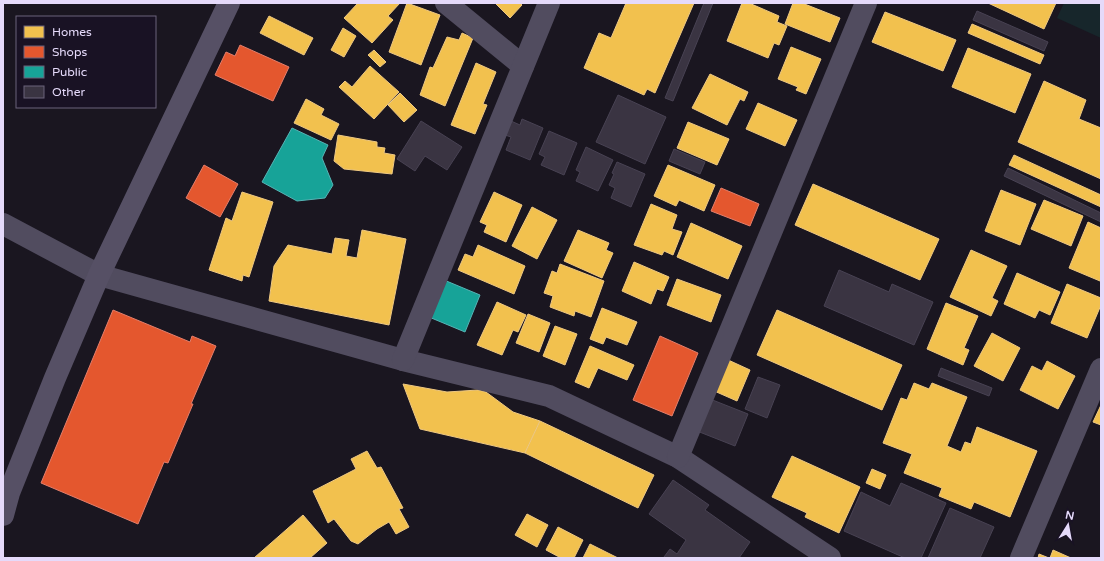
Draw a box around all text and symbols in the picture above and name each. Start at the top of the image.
legend [16,16,156,108]
text: Homes [52,25,92,39]
text: Shops [52,45,87,59]
text: Public [52,65,87,79]
text: Other [52,85,85,99]
north arrow [1048,505,1088,545]
text: N [1064,508,1075,523]

